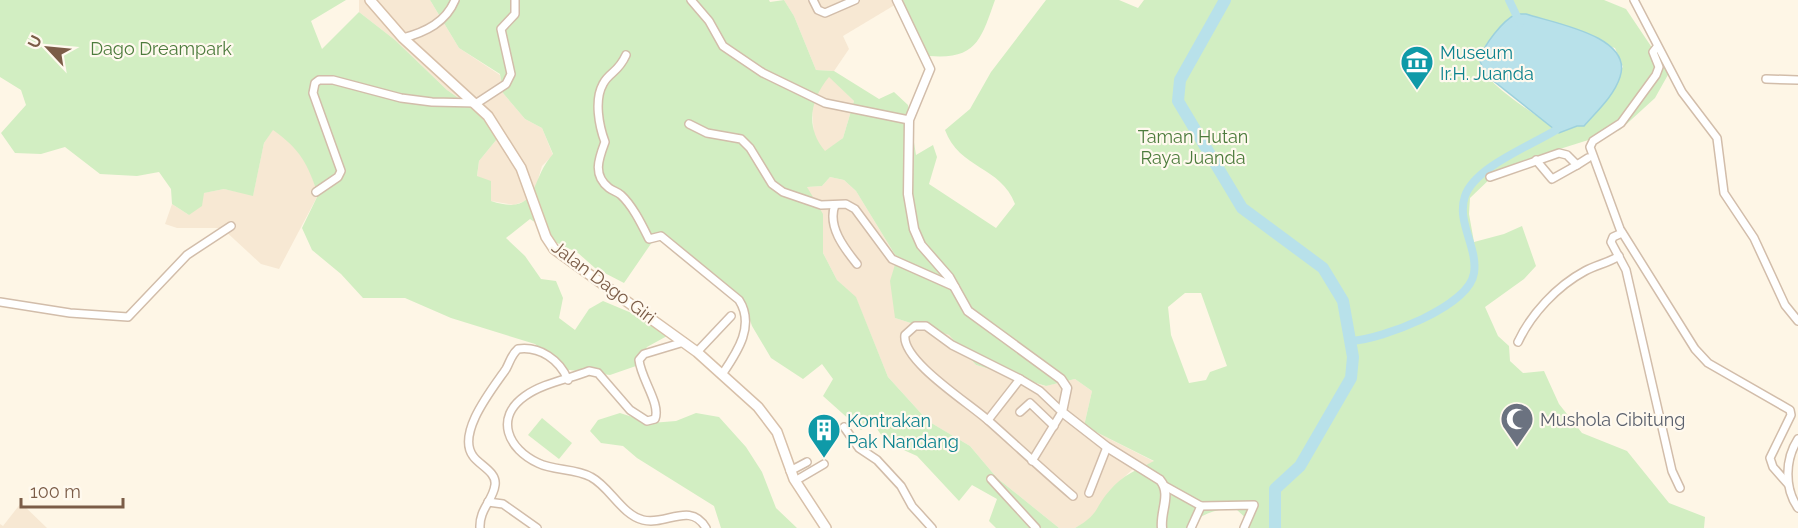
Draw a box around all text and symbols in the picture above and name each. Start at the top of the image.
north arrow [18,18,78,78]
text: U [24,32,46,51]
park label: Dago Dreampark [90,38,232,59]
place label: Museum Ir.H. Juanda [1440,42,1534,84]
museum icon: Museum Ir.H. Juanda [1399,44,1435,91]
park label: Taman Hutan Raya Juanda [1138,126,1248,168]
street label: Jalan Dago Giri [548,236,660,328]
mosque icon: Mushola Cibitung [1499,401,1535,448]
place label: Mushola Cibitung [1540,409,1685,430]
place label: Kontrakan Pak Nandang [847,410,959,452]
building icon: Kontrakan Pak Nandang [806,412,842,459]
scale bar [21,471,123,509]
text: 100 m [30,481,81,502]

